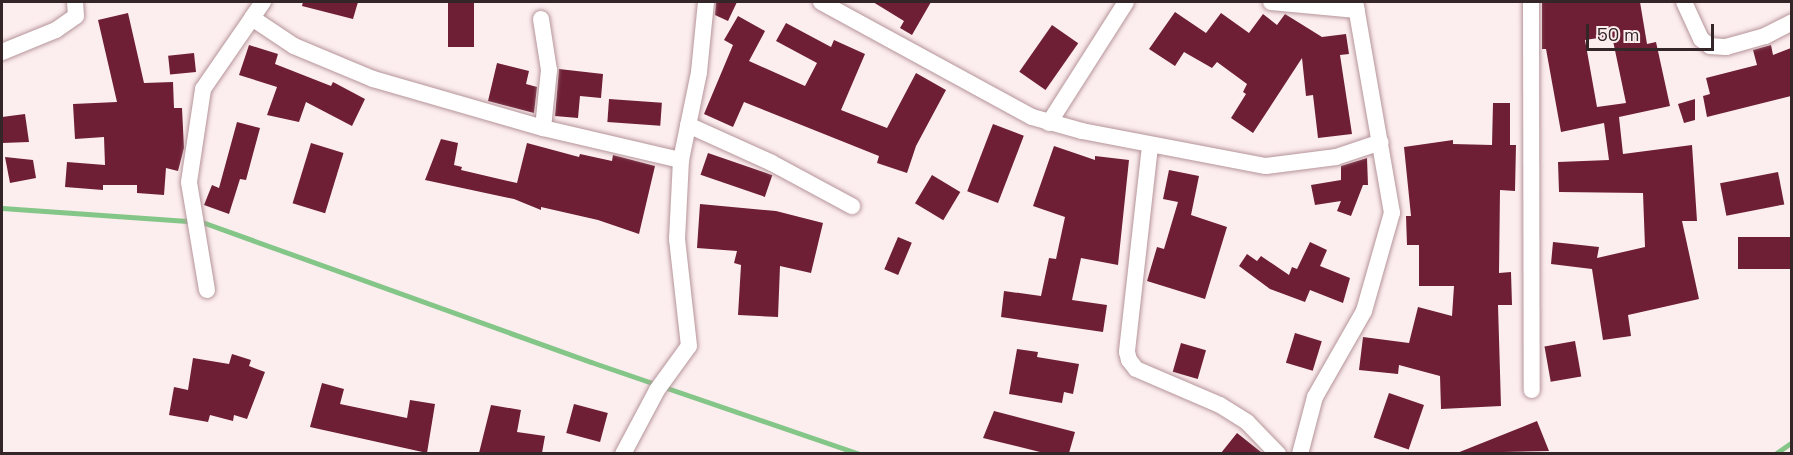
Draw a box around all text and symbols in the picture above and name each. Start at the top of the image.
scale bar [1589,12,1716,50]
text: 50 m [1597,23,1639,46]

